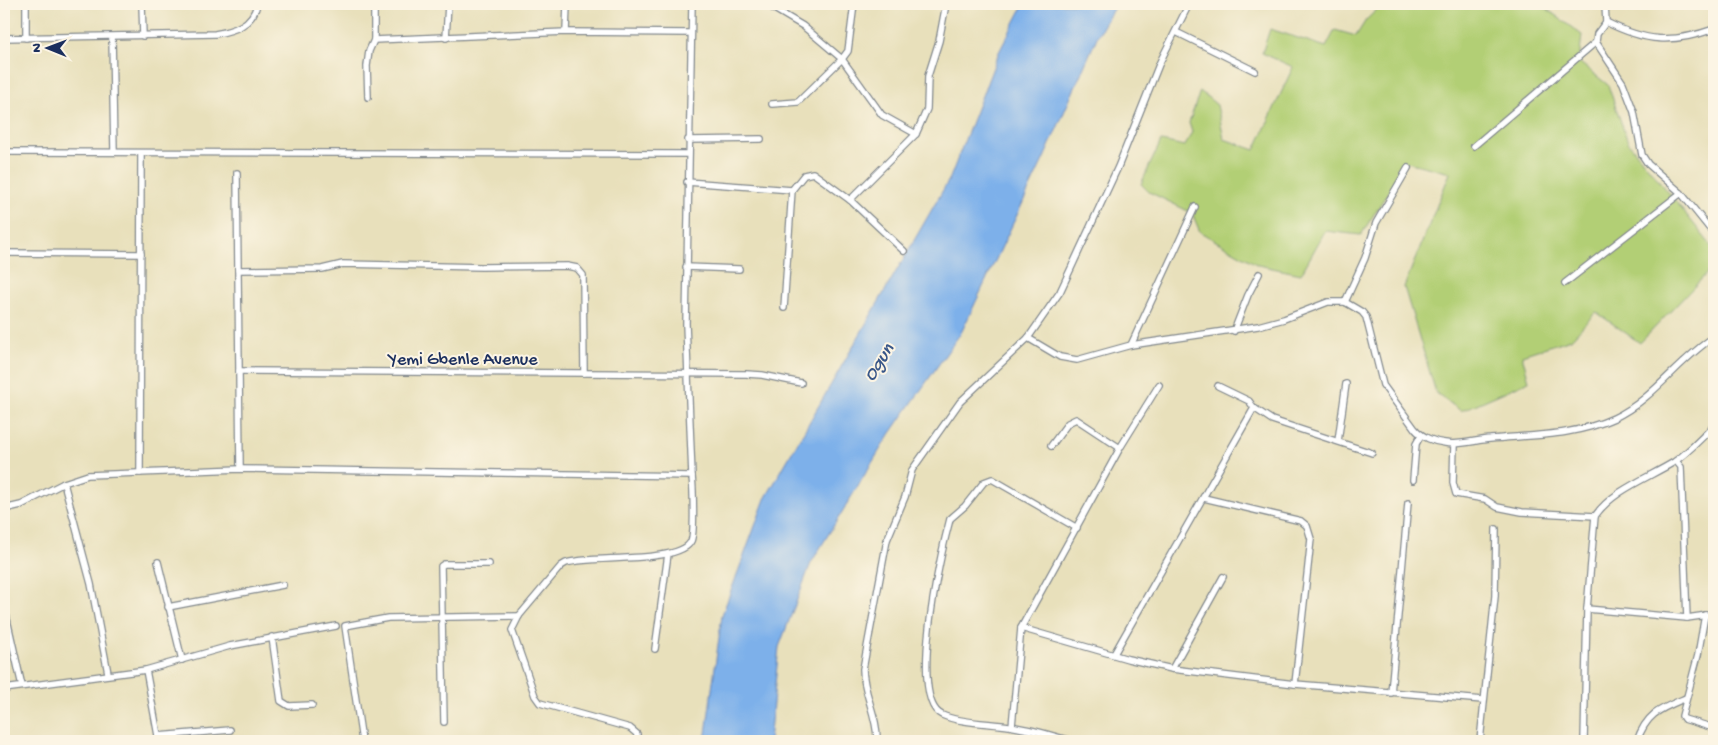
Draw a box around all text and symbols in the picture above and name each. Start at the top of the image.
north arrow [22,22,72,72]
text: N [29,43,46,53]
water label: Ogun [859,339,901,386]
street label: Yemi Gbenle Avenue [387,350,538,371]

